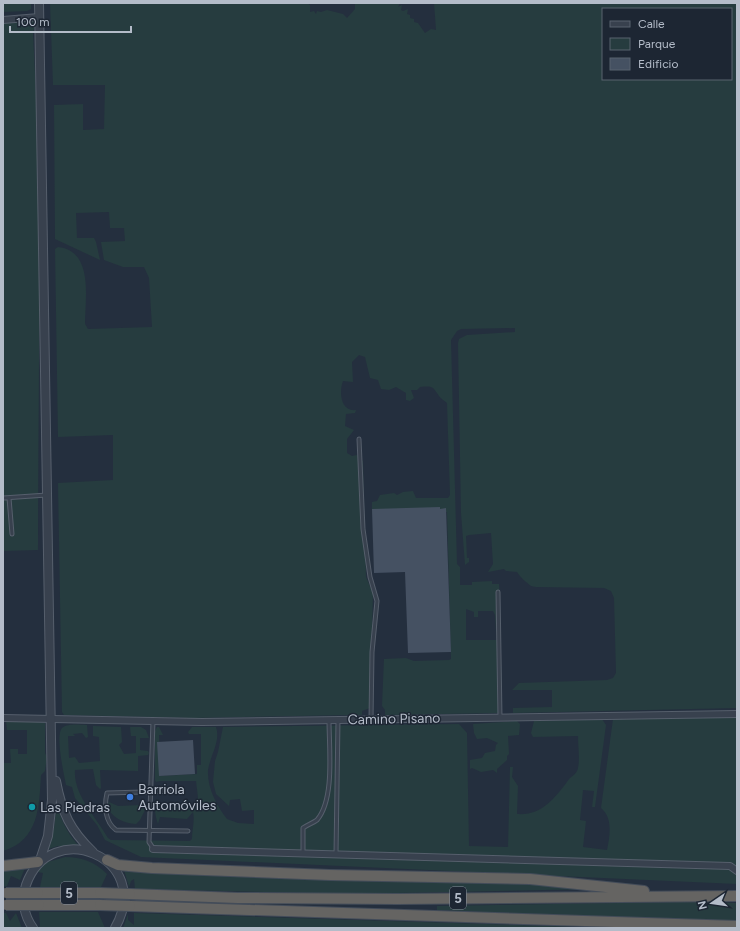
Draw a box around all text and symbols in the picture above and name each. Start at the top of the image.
scale bar [10,8,131,34]
legend [602,8,732,80]
text: 100 m [16,15,50,29]
text: Calle [638,17,665,31]
text: Parque [638,37,676,51]
text: Edificio [638,57,678,71]
street label: Camino Pisano [347,710,441,728]
place label: Barriola Automóviles [138,781,216,814]
marker: Barriola Automóviles [125,792,135,802]
place label: Las Piedras [40,799,110,816]
marker: Las Piedras [27,802,37,812]
road number: 5 [61,882,77,904]
north arrow [692,883,732,923]
road number: 5 [450,887,466,909]
text: N [695,900,710,911]

